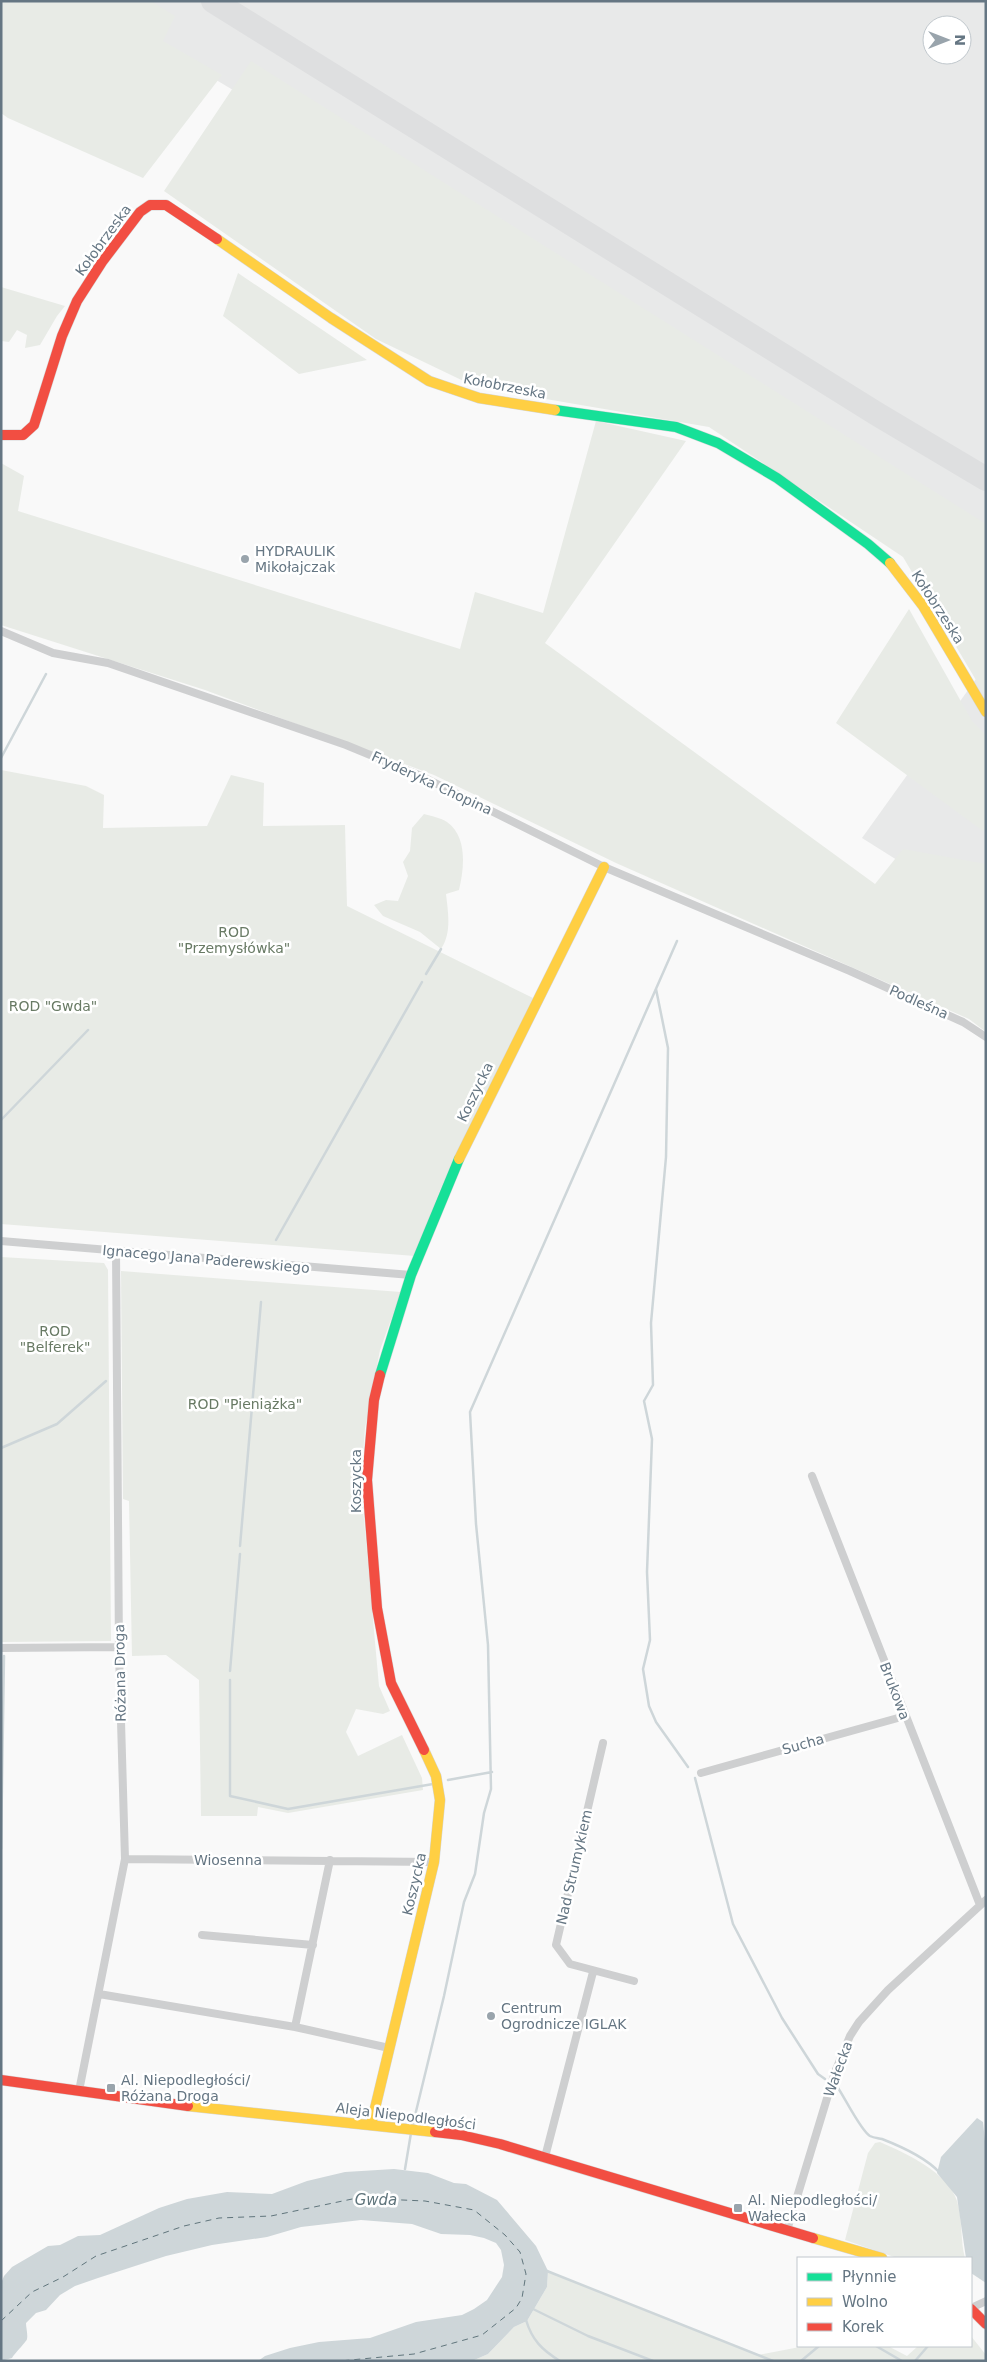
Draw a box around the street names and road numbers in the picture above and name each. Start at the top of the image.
street label: Kołobrzeska [72,201,134,279]
street label: Kołobrzeska [462,370,548,402]
street label: Kołobrzeska [908,567,968,647]
street label: Fryderyka Chopina [369,748,495,818]
street label: Podleśna [887,982,951,1022]
street label: Koszycka [454,1060,496,1124]
street label: Ignacego Jana Paderewskiego [102,1242,310,1276]
street label: Koszycka [348,1449,364,1513]
street label: Różana Droga [111,1624,129,1722]
street label: Brukowa [877,1660,913,1722]
street label: Sucha [780,1730,826,1758]
street label: Nad Strumykiem [553,1808,595,1926]
street label: Koszycka [399,1851,429,1917]
street label: Wiosenna [194,1852,262,1868]
street label: Wałecka [821,2039,855,2099]
street label: Aleja Niepodległości [335,2099,477,2133]

